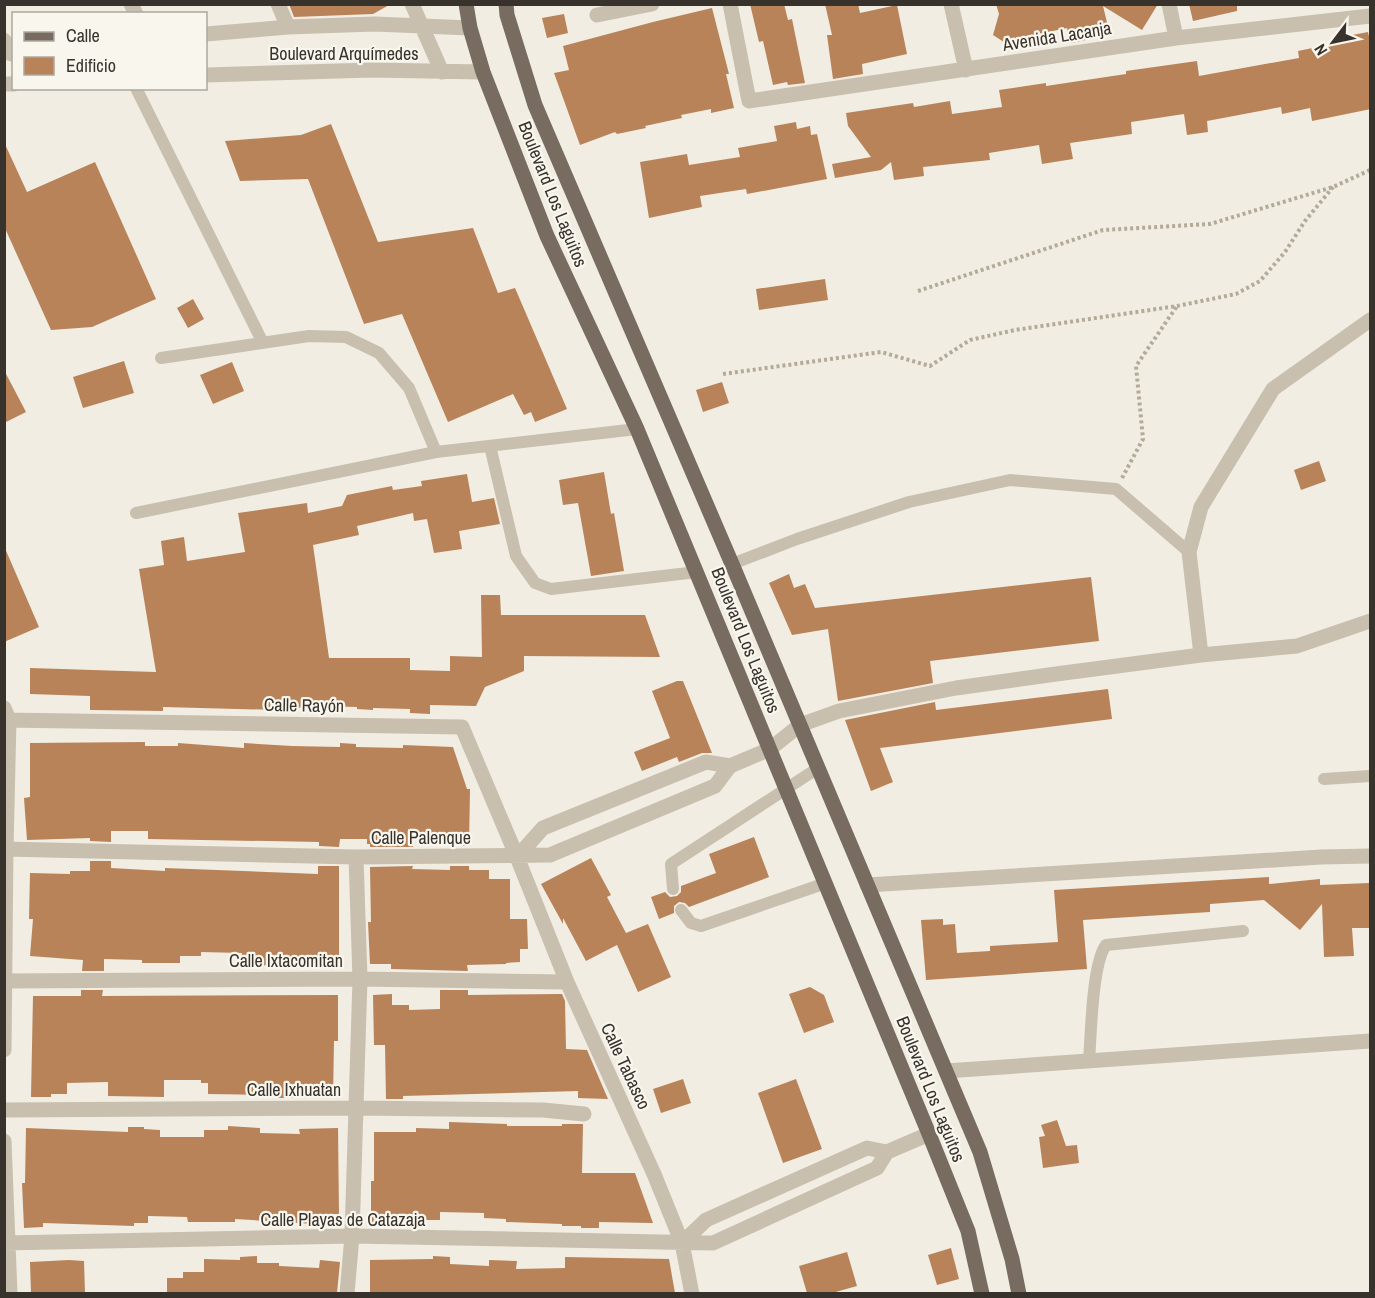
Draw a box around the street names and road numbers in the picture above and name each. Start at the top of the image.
street label: Avenida Lacanja [1000,15,1113,57]
street label: Boulevard Arquímedes [269,41,419,66]
street label: Boulevard Los Laguitos [512,117,594,271]
street label: Boulevard Los Laguitos [705,563,787,717]
street label: Calle Rayón [264,692,344,718]
street label: Calle Palenque [371,825,471,850]
street label: Calle Ixtacomitan [229,948,343,973]
street label: Boulevard Los Laguitos [890,1012,972,1166]
street label: Calle Tabasco [595,1019,657,1113]
street label: Calle Ixhuatan [247,1077,341,1102]
street label: Calle Playas de Catazaja [261,1207,425,1232]

